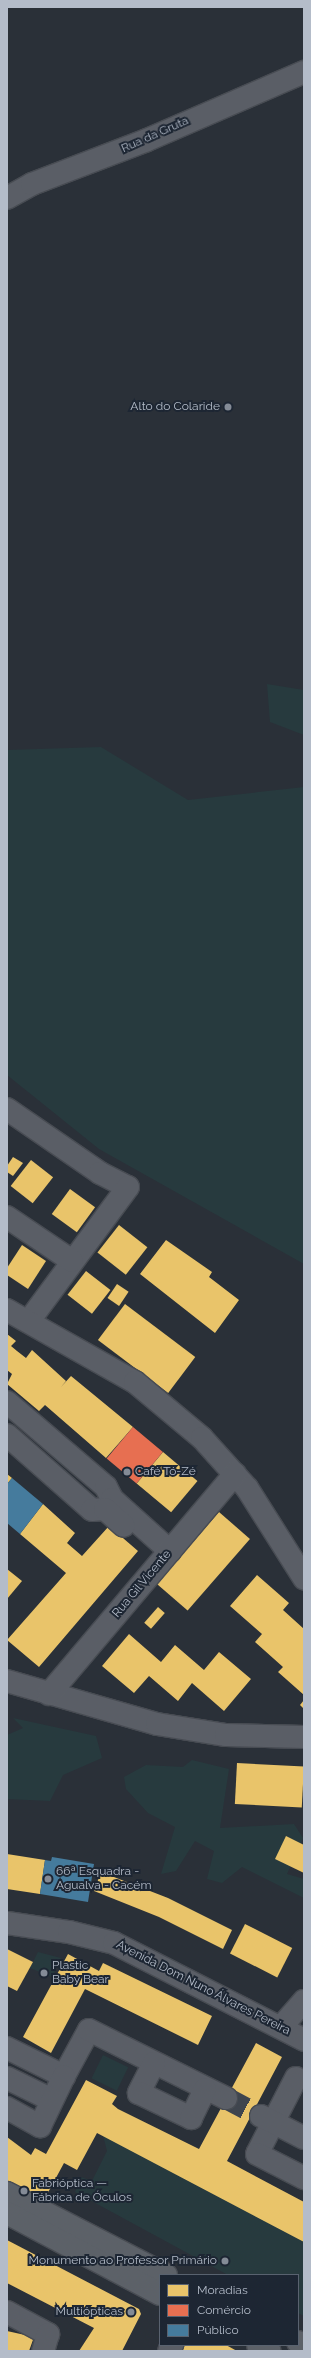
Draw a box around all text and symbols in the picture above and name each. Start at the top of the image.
street label: Rua da Gruta [119,114,191,156]
place label: Alto do Colaride [130,400,220,414]
marker: Alto do Colaride [223,402,233,412]
place label: Café Tó-Zé [135,1465,196,1479]
marker: Café Tó-Zé [122,1467,132,1477]
street label: Rua Gil Vicente [109,1547,175,1621]
place label: 66ª Esquadra - Agualva - Cacém [56,1865,151,1893]
marker: 66ª Esquadra - Agualva - Cacém [43,1874,53,1884]
street label: Avenida Dom Nuno Álvares Pereira [113,1938,293,2038]
place label: Plastic Baby Bear [52,1959,109,1987]
marker: Plastic Baby Bear [39,1968,49,1978]
place label: Fabrióptica — Fábrica de Óculos [32,2177,132,2205]
marker: Fabrióptica — Fábrica de Óculos [19,2186,29,2196]
place label: Monumento ao Professor Primário [28,2254,217,2268]
marker: Monumento ao Professor Primário [220,2256,230,2266]
legend [159,2274,299,2346]
text: Moradias [197,2283,248,2297]
text: Comércio [197,2303,251,2317]
place label: Multiópticas [55,2305,123,2319]
marker: Multiópticas [126,2307,136,2317]
text: Público [197,2323,239,2337]

